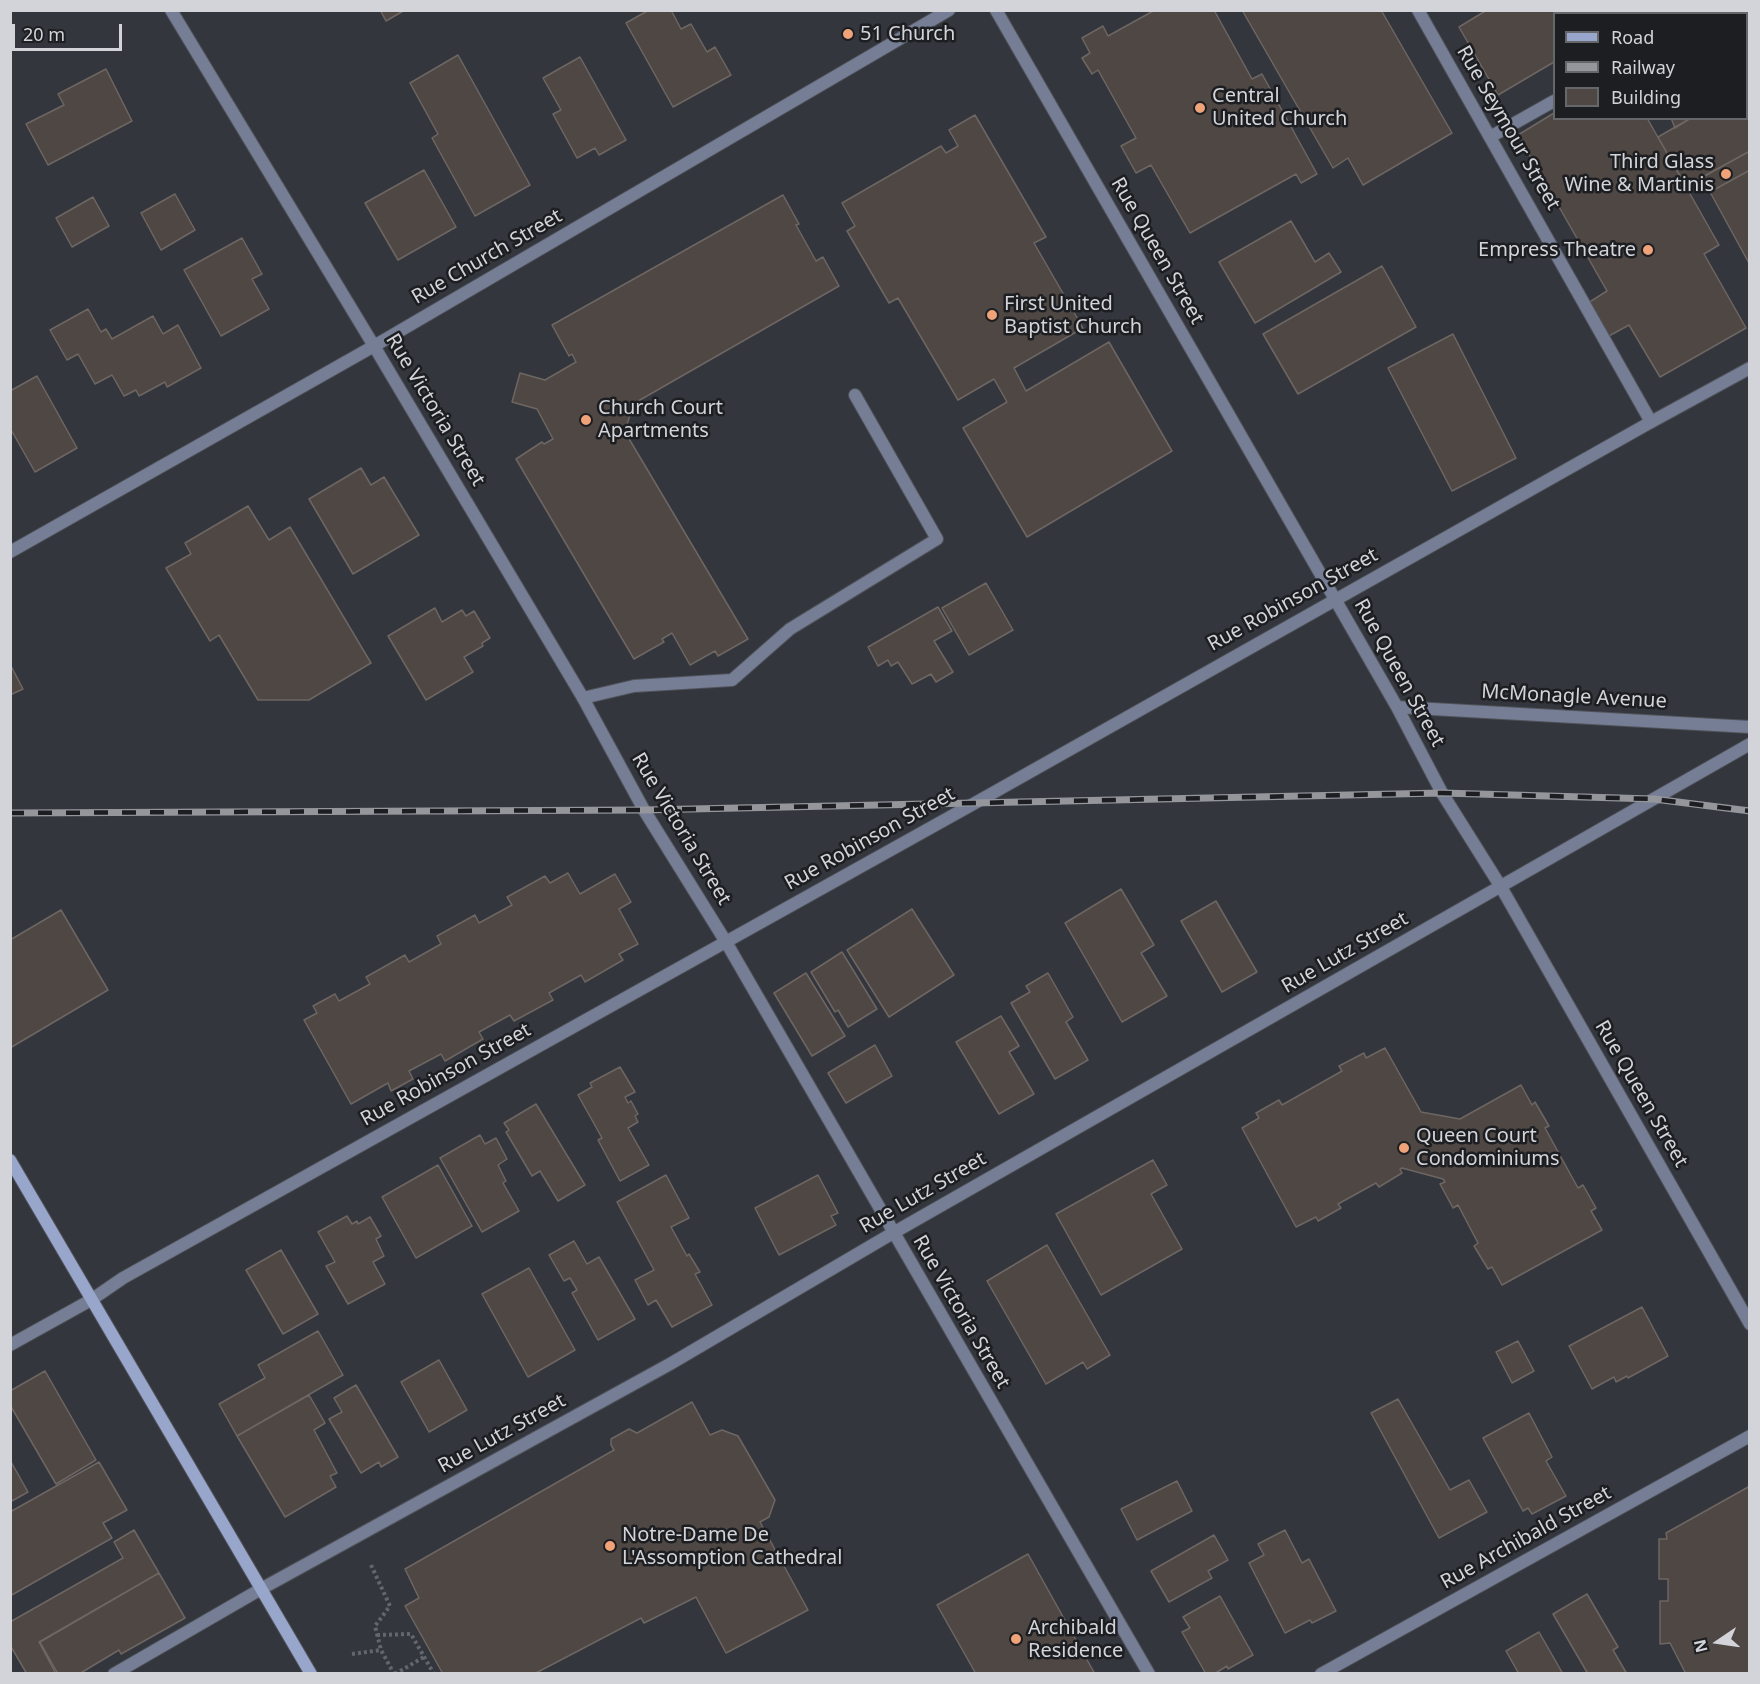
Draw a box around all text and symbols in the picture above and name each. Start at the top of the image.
scale bar [15,12,124,50]
legend [1553,12,1748,120]
text: 20 m [23,22,65,46]
place label: 51 Church [860,22,955,46]
text: Road [1611,25,1654,49]
marker: 51 Church [841,27,855,41]
street label: Rue Seymour Street [1451,42,1565,214]
text: Railway [1611,55,1675,79]
place label: Central United Church [1212,84,1347,131]
text: Building [1611,85,1681,109]
marker: Central United Church [1193,101,1207,115]
place label: Third Glass Wine & Martinis [1564,150,1714,197]
marker: Third Glass Wine & Martinis [1719,167,1733,181]
street label: Rue Queen Street [1105,173,1209,329]
street label: Rue Church Street [408,204,566,310]
place label: Empress Theatre [1478,238,1636,262]
marker: Empress Theatre [1641,243,1655,257]
place label: First United Baptist Church [1004,292,1142,339]
marker: First United Baptist Church [985,308,999,322]
street label: Rue Victoria Street [380,330,490,490]
place label: Church Court Apartments [598,396,723,443]
marker: Church Court Apartments [579,413,593,427]
street label: Rue Robinson Street [1204,543,1382,657]
street label: Rue Queen Street [1348,595,1450,751]
street label: McMonagle Avenue [1481,680,1667,714]
street label: Rue Victoria Street [626,749,736,909]
street label: Rue Robinson Street [781,782,959,896]
street label: Rue Lutz Street [1278,907,1412,999]
street label: Rue Queen Street [1589,1016,1693,1172]
street label: Rue Robinson Street [357,1018,535,1132]
place label: Queen Court Condominiums [1416,1124,1560,1171]
marker: Queen Court Condominiums [1397,1141,1411,1155]
street label: Rue Lutz Street [856,1147,990,1239]
street label: Rue Victoria Street [907,1231,1015,1393]
street label: Rue Lutz Street [434,1389,570,1479]
street label: Rue Archibald Street [1437,1481,1615,1595]
place label: Notre-Dame De L'Assomption Cathedral [622,1523,842,1570]
marker: Notre-Dame De L'Assomption Cathedral [603,1539,617,1553]
north arrow [1688,1612,1748,1672]
place label: Archibald Residence [1028,1616,1123,1663]
marker: Archibald Residence [1009,1632,1023,1646]
text: N [1688,1637,1713,1655]

